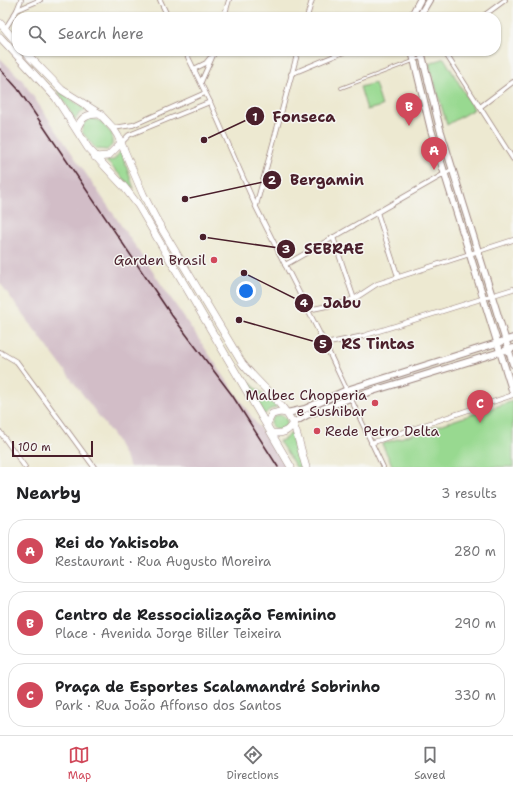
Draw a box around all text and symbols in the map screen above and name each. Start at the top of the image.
search box [12,12,501,56]
icon: search [26,23,48,45]
text: Search here [58,24,144,44]
pin: B [396,93,422,126]
callout: Fonseca [245,103,344,130]
text: Fonseca [272,107,336,127]
text: 1 [252,109,258,125]
pin: A [421,137,447,170]
callout: Bergamin [262,167,372,194]
text: Bergamin [290,170,364,190]
text: 2 [268,172,277,188]
callout: SEBRAE [276,235,372,262]
text: SEBRAE [304,239,364,259]
text: 3 [282,241,290,257]
place label: Garden Brasil [114,251,207,269]
marker: Garden Brasil [209,255,219,265]
your location [236,281,256,301]
callout: Jabu [294,289,369,316]
text: Jabu [323,293,361,313]
text: 4 [300,295,309,311]
callout: RS Tintas [313,330,423,357]
text: RS Tintas [341,334,415,354]
text: 5 [319,336,327,352]
place label: Malbec Chopperia e Sushibar [245,386,367,420]
pin: C [467,390,493,423]
marker: Malbec Chopperia e Sushibar [370,398,380,408]
place label: Rede Petro Delta [325,422,440,440]
marker: Rede Petro Delta [312,426,322,436]
scale bar [12,439,93,458]
text: 100 m [18,440,51,455]
text: Nearby [16,482,81,504]
text: 3 results [441,485,497,502]
text: Rei do Yakisoba [55,533,179,553]
text: A [25,543,35,560]
text: 280 m [454,543,496,560]
text: Restaurant · Rua Augusto Moreira [55,553,271,570]
text: Centro de Ressocialização Feminino [55,605,336,625]
text: B [26,615,34,632]
text: 290 m [454,615,496,632]
text: Place · Avenida Jorge Biller Teixeira [55,625,281,642]
text: Praça de Esportes Scalamandré Sobrinho [55,677,380,697]
text: C [26,687,34,704]
text: 330 m [454,687,496,704]
text: Park · Rua João Affonso dos Santos [55,697,282,714]
tab: Map [68,744,91,783]
tab: Directions [226,744,279,783]
tab: Saved [414,744,445,783]

